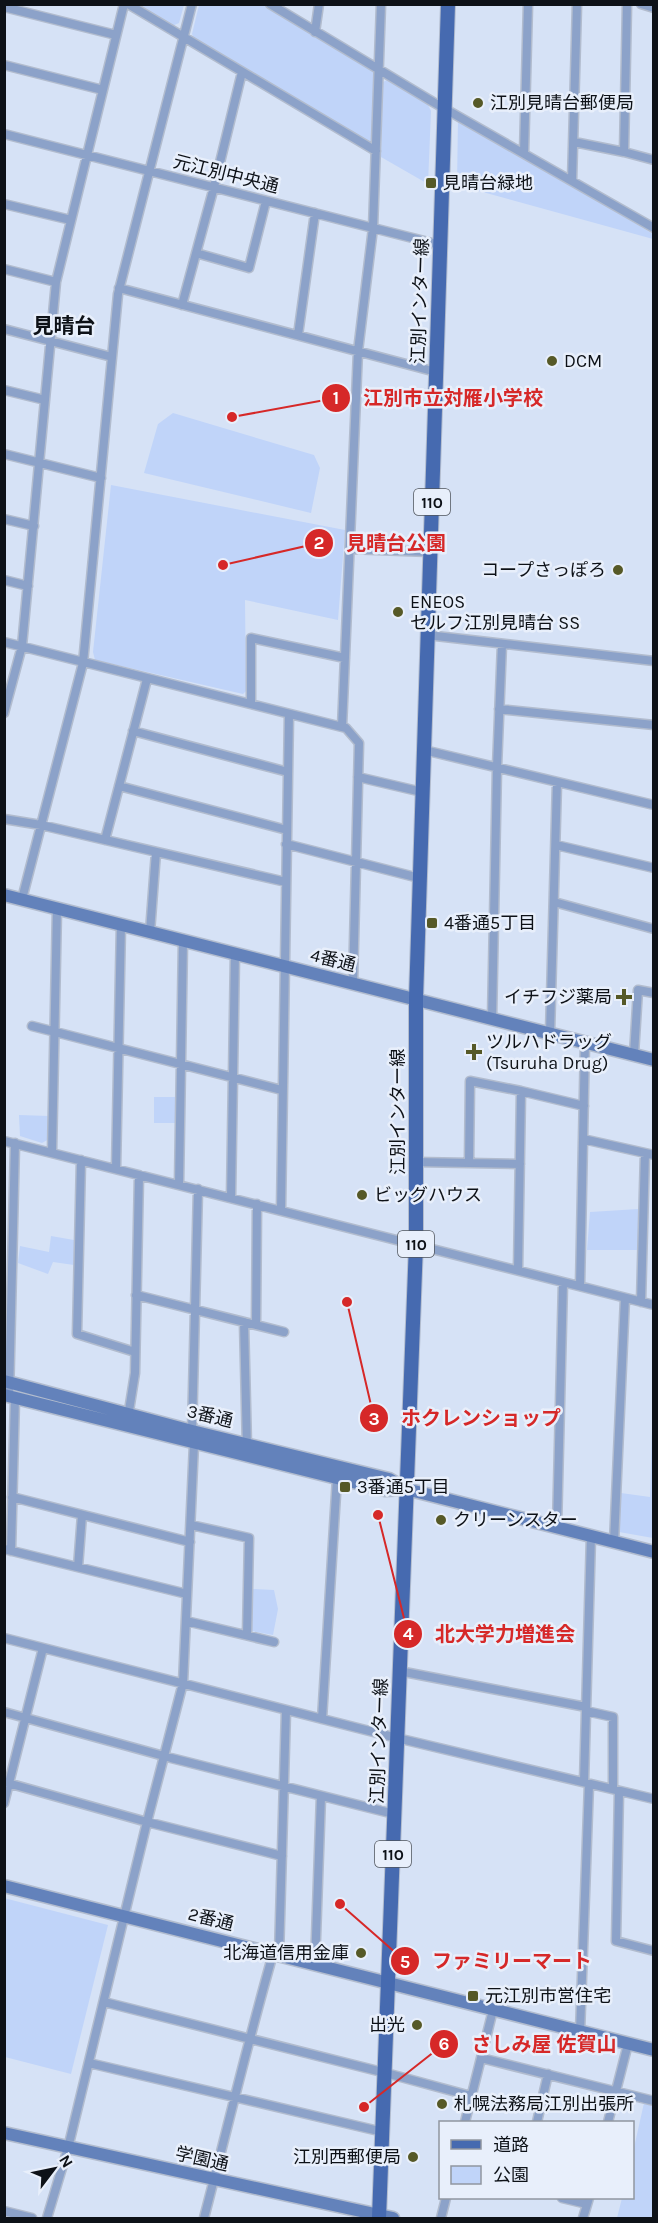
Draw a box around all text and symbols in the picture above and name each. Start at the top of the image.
place label: 江別見晴台郵便局 [490,92,634,114]
marker: 江別見晴台郵便局 [471,96,485,110]
street label: 元江別中央通 [171,150,281,198]
place label: 見晴台緑地 [443,172,533,194]
marker: 見晴台緑地 [424,176,438,190]
street label: 江別インター線 [407,238,433,364]
district label: 見晴台 [33,314,96,338]
place label: DCM [564,350,602,372]
marker: DCM [545,354,559,368]
callout: 江別市立対雁小学校 [321,379,555,417]
text: 1 [333,387,339,409]
text: 江別市立対雁小学校 [363,387,543,410]
road number: 110 [414,489,450,515]
callout: 見晴台公園 [304,524,458,562]
text: 2 [314,532,324,554]
text: 見晴台公園 [346,532,446,555]
place label: コープさっぽろ [481,559,606,581]
marker: コープさっぽろ [611,563,625,577]
place label: ENEOS セルフ江別見晴台 SS [410,591,580,634]
marker: ENEOS セルフ江別見晴台 SS [391,605,405,619]
place label: 4番通5丁目 [444,912,536,934]
marker: 4番通5丁目 [425,916,439,930]
street label: 4番通 [308,944,358,976]
place label: イチフジ薬局 [504,986,612,1008]
marker: イチフジ薬局 [617,990,631,1004]
place label: ツルハドラッグ (Tsuruha Drug) [486,1031,612,1074]
marker: ツルハドラッグ (Tsuruha Drug) [467,1045,481,1059]
street label: 江別インター線 [387,1049,409,1175]
place label: ビッグハウス [374,1184,482,1206]
marker: ビッグハウス [355,1188,369,1202]
road number: 110 [398,1231,434,1257]
callout: ホクレンショップ [359,1399,573,1437]
street label: 3番通 [185,1400,235,1432]
text: ホクレンショップ [401,1407,561,1430]
text: 3 [368,1408,380,1430]
place label: 3番通5丁目 [357,1476,450,1498]
marker: 3番通5丁目 [338,1480,352,1494]
place label: クリーンスター [453,1509,578,1531]
marker: クリーンスター [434,1513,448,1527]
callout: 北大学力増進会 [393,1615,587,1653]
text: 4 [403,1623,414,1645]
text: 北大学力増進会 [435,1623,575,1646]
street label: 江別インター線 [366,1678,392,1804]
road number: 110 [375,1841,411,1867]
street label: 2番通 [186,1903,236,1935]
place label: 北海道信用金庫 [223,1942,349,1964]
callout: ファミリーマート [390,1942,604,1980]
marker: 北海道信用金庫 [354,1946,368,1960]
text: ファミリーマート [432,1950,592,1973]
text: 5 [400,1951,410,1973]
place label: 元江別市営住宅 [485,1985,611,2007]
marker: 元江別市営住宅 [466,1989,480,2003]
place label: 出光 [369,2014,405,2036]
marker: 出光 [410,2018,424,2032]
callout: さしみ屋 佐賀山 [429,2025,628,2063]
text: 6 [439,2033,450,2055]
text: さしみ屋 佐賀山 [471,2033,617,2056]
place label: 札幌法務局江別出張所 [454,2093,634,2115]
marker: 札幌法務局江別出張所 [435,2097,449,2111]
legend [439,2121,634,2199]
text: 道路 [493,2134,529,2156]
north arrow [24,2139,84,2199]
street label: 学園通 [173,2142,231,2176]
place label: 江別西郵便局 [293,2146,401,2168]
marker: 江別西郵便局 [406,2150,420,2164]
text: N [55,2151,77,2171]
text: 公園 [493,2164,529,2186]

